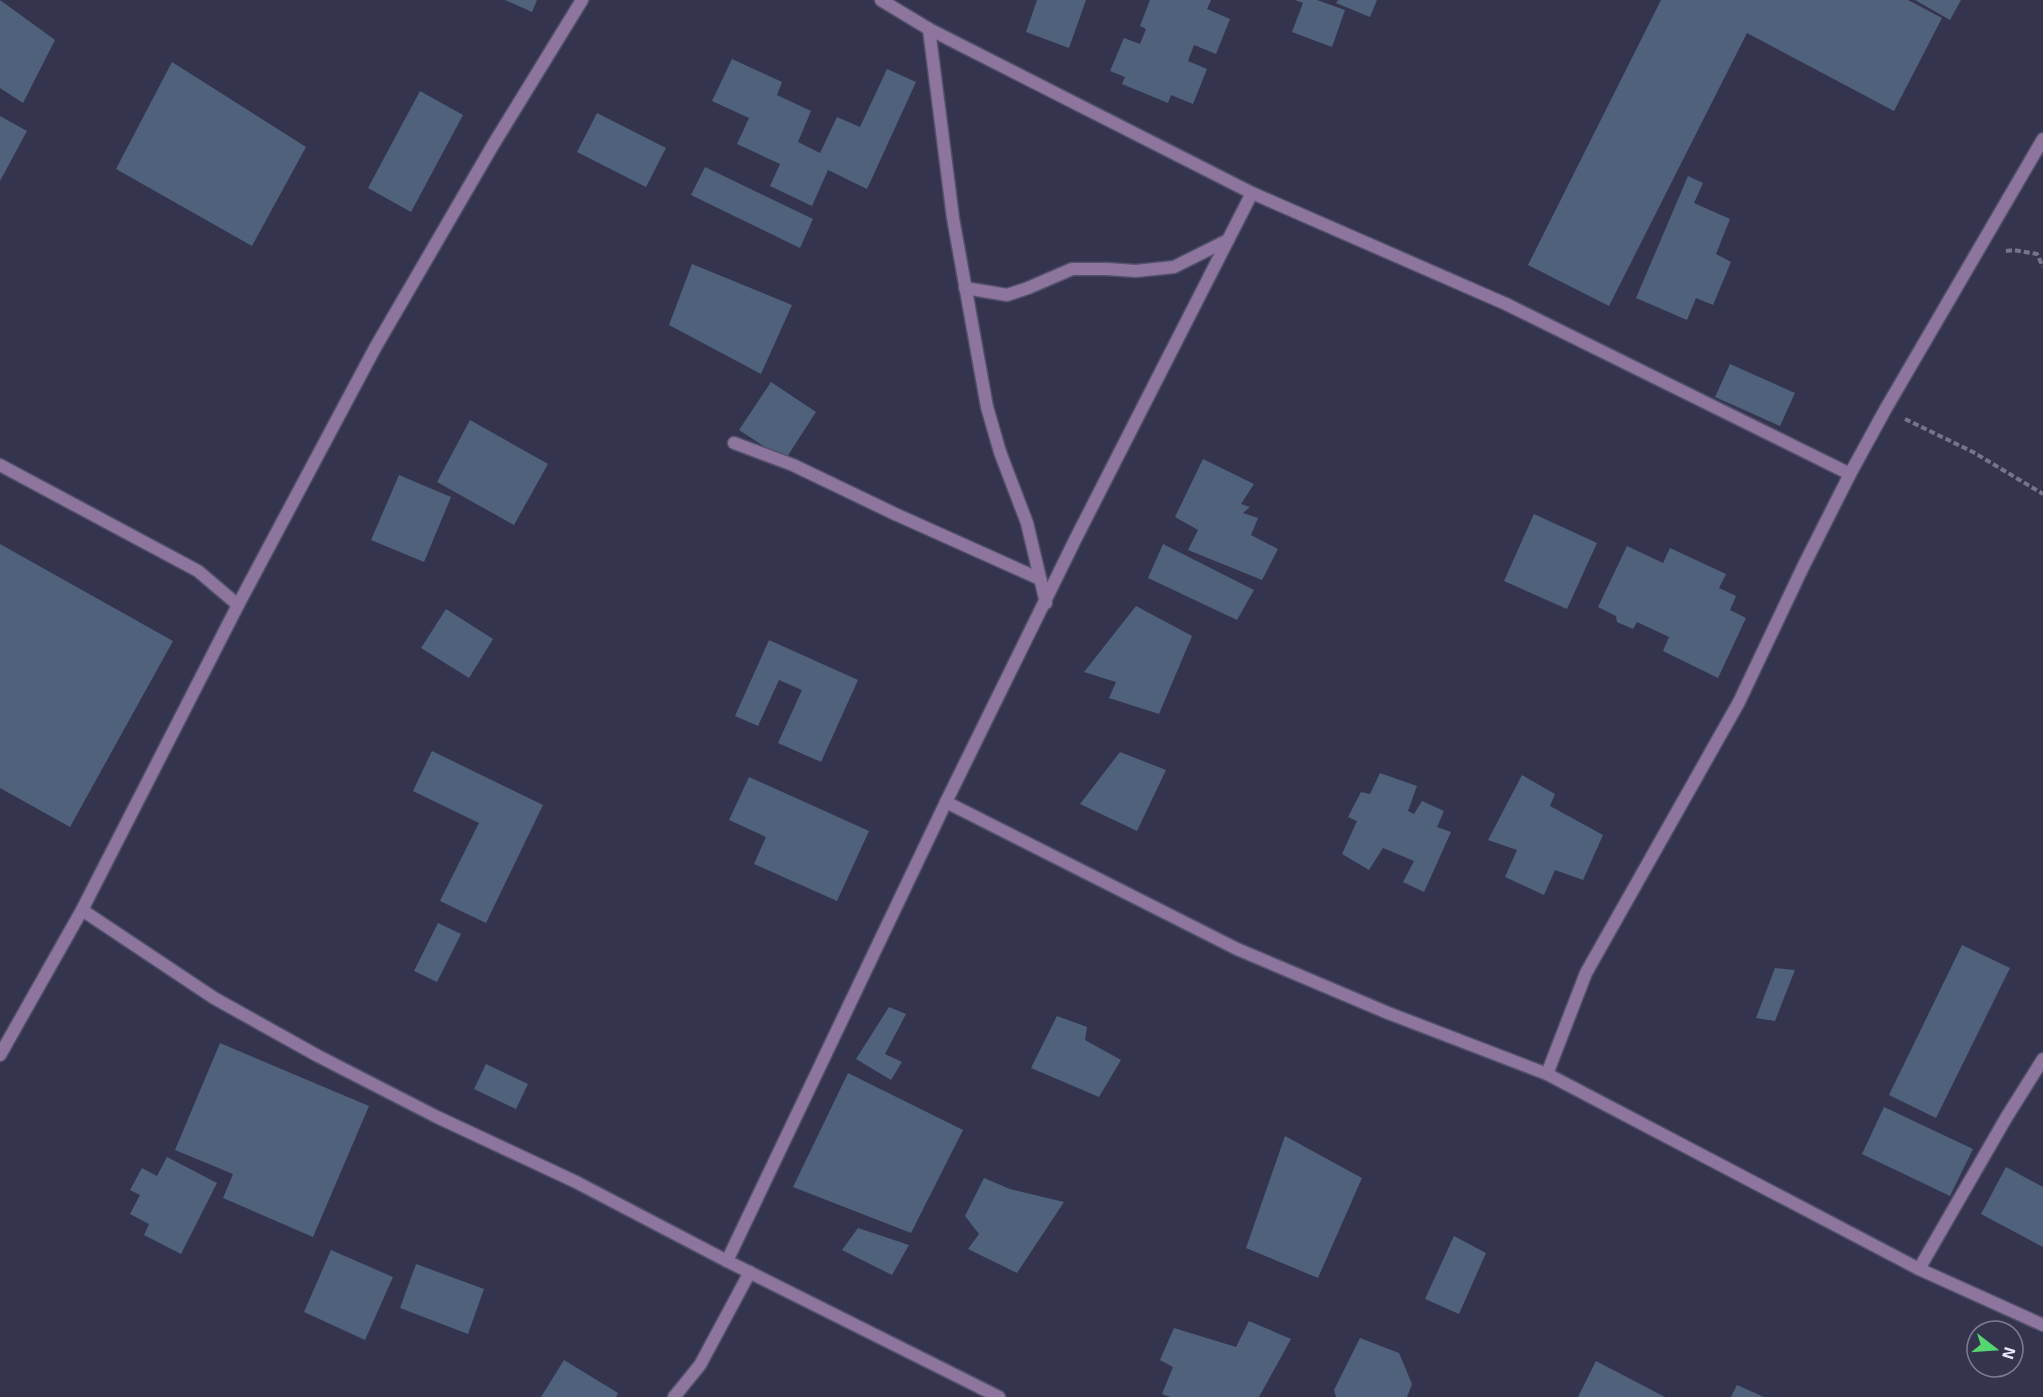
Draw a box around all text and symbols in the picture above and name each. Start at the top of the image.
north arrow [1965,1319,2025,1379]
text: N [1999,1345,2021,1362]

